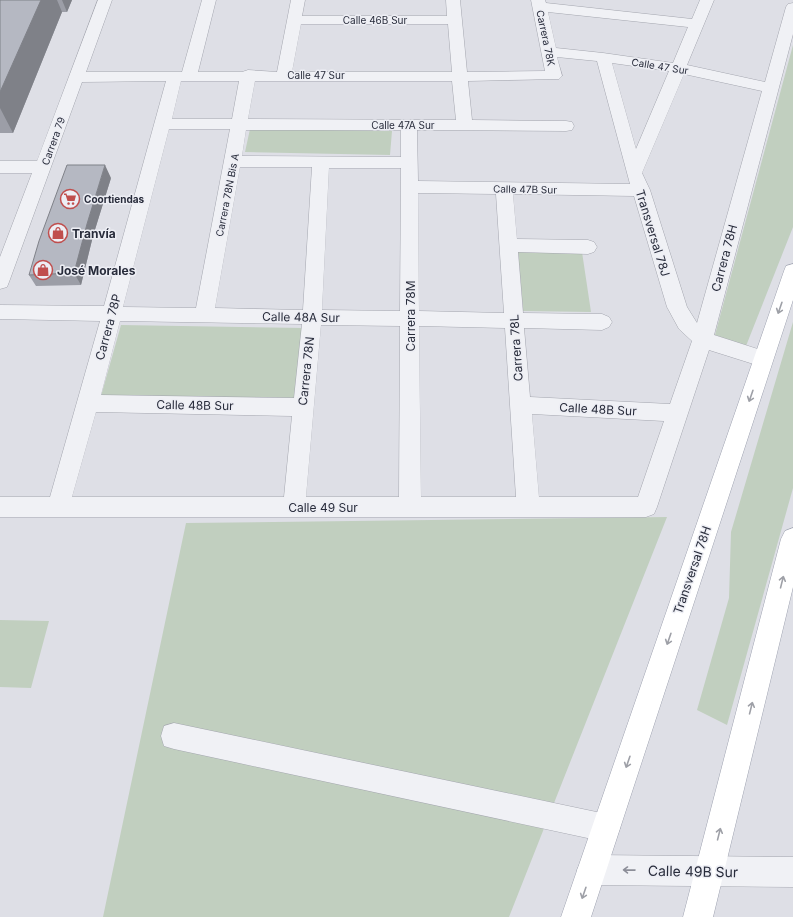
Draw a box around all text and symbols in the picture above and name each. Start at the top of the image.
street label: Carrera 78K [534,9,558,67]
street label: Calle 46B Sur [343,14,407,26]
street label: Calle 47 Sur [631,56,690,76]
street label: Calle 47 Sur [287,69,345,81]
street label: Carrera 79 [39,115,67,167]
street label: Calle 47A Sur [371,119,435,131]
street label: Carrera 78N Bis A [213,152,241,238]
street label: Calle 47B Sur [493,182,557,196]
supermarket icon: Coortiendas [59,188,81,210]
street label: Transversal 78J [633,188,673,278]
place label: Coortiendas [84,193,145,205]
shop icon: Tranvía [47,222,69,244]
street label: Carrera 78H [708,223,740,293]
place label: Tranvía [72,226,116,241]
shop icon: José Morales [32,259,54,281]
place label: José Morales [57,263,136,278]
street label: Carrera 78M [403,280,418,352]
street label: Carrera 78P [92,292,124,362]
one-way arrow [776,301,783,314]
street label: Calle 48A Sur [262,309,341,325]
street label: Carrera 78L [506,314,526,382]
street label: Carrera 78N [295,336,317,406]
one-way arrow [747,389,754,402]
street label: Calle 48B Sur [156,397,234,413]
street label: Calle 48B Sur [559,399,638,419]
street label: Calle 49 Sur [288,500,358,515]
street label: Transversal 78H [670,524,714,616]
one-way arrow [779,576,787,589]
one-way arrow [665,633,673,645]
one-way arrow [747,702,755,715]
one-way arrow [624,756,631,769]
one-way arrow [716,828,723,841]
street label: Calle 49B Sur [648,862,738,880]
one-way arrow [623,867,636,874]
one-way arrow [580,887,588,899]

